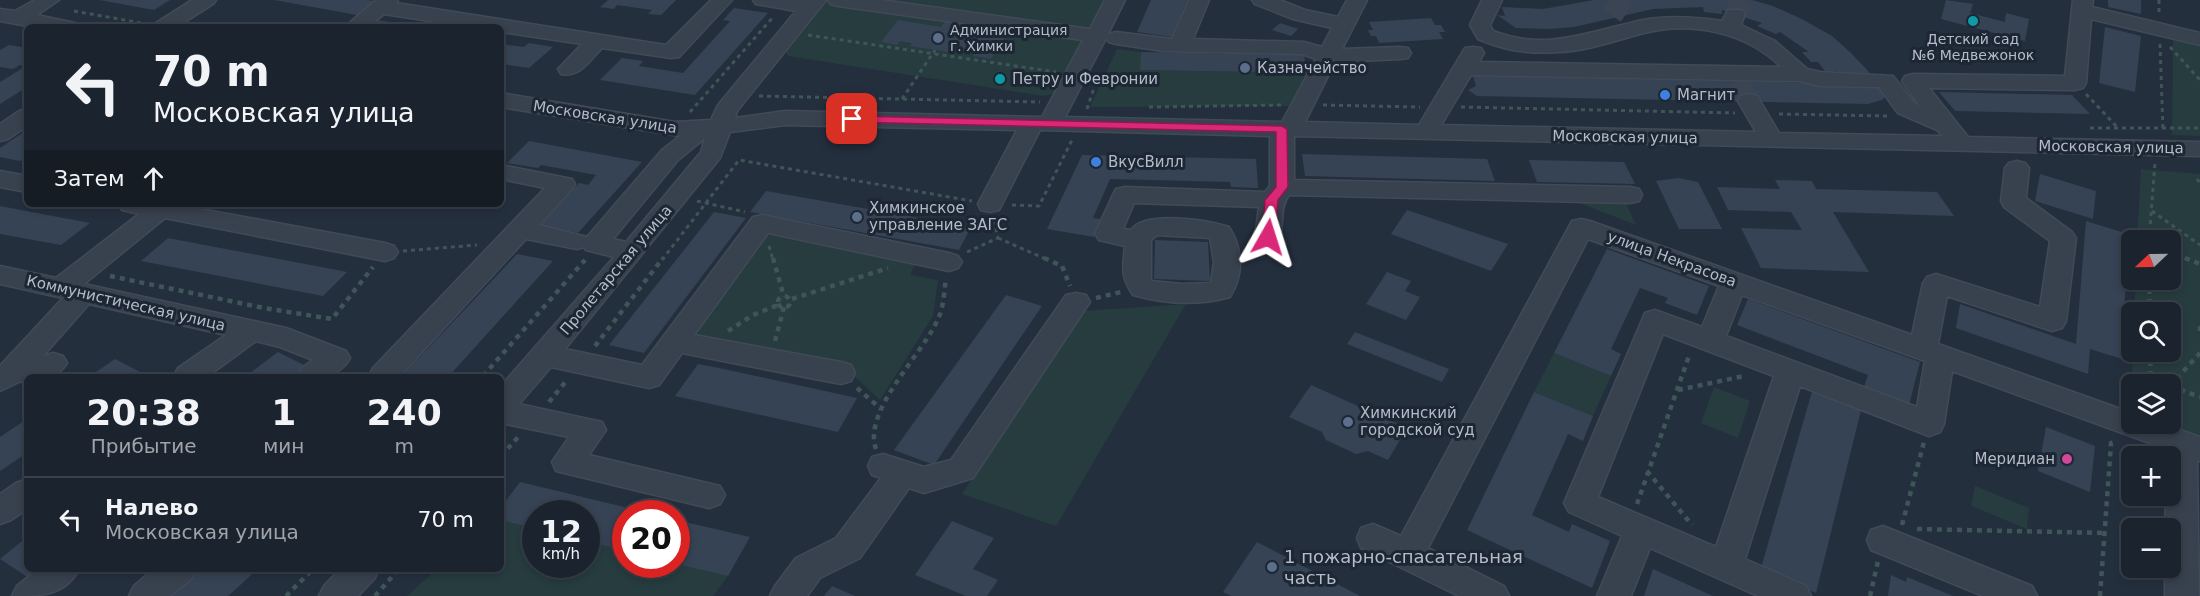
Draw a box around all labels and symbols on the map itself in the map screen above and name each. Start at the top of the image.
marker: Детский сад №6 Медвежонок [1966,14,1980,28]
place label: Администрация г. Химки [950,22,1068,54]
marker: Администрация г. Химки [931,31,945,45]
place label: Детский сад №6 Медвежонок [1912,31,2034,63]
place label: Казначейство [1257,59,1367,77]
marker: Казначейство [1238,61,1252,75]
place label: Петру и Февронии [1012,70,1158,88]
marker: Петру и Февронии [993,72,1007,86]
place label: Магнит [1677,86,1736,104]
marker: Магнит [1658,88,1672,102]
pin [826,93,877,144]
street label: Московская улица [532,97,678,137]
street label: Московская улица [1552,127,1698,147]
street label: Московская улица [2038,137,2184,157]
place label: ВкусВилл [1108,153,1184,171]
marker: ВкусВилл [1089,155,1103,169]
place label: Химкинское управление ЗАГС [869,199,1007,234]
street label: Пролетарская улица [556,201,676,339]
position arrow [1236,205,1300,269]
marker: Химкинское управление ЗАГС [850,210,864,224]
street label: улица Некрасова [1605,227,1739,291]
north arrow [2121,230,2181,290]
street label: Коммунистическая улица [25,271,227,335]
place label: Химкинский городской суд [1360,404,1475,439]
marker: Химкинский городской суд [1341,415,1355,429]
place label: Меридиан [1974,450,2055,468]
marker: Меридиан [2060,452,2074,466]
speed limit sign: 20 [612,500,690,578]
place label: 1 пожарно-спасательная часть [1284,546,1523,588]
marker: 1 пожарно-спасательная часть [1265,560,1279,574]

